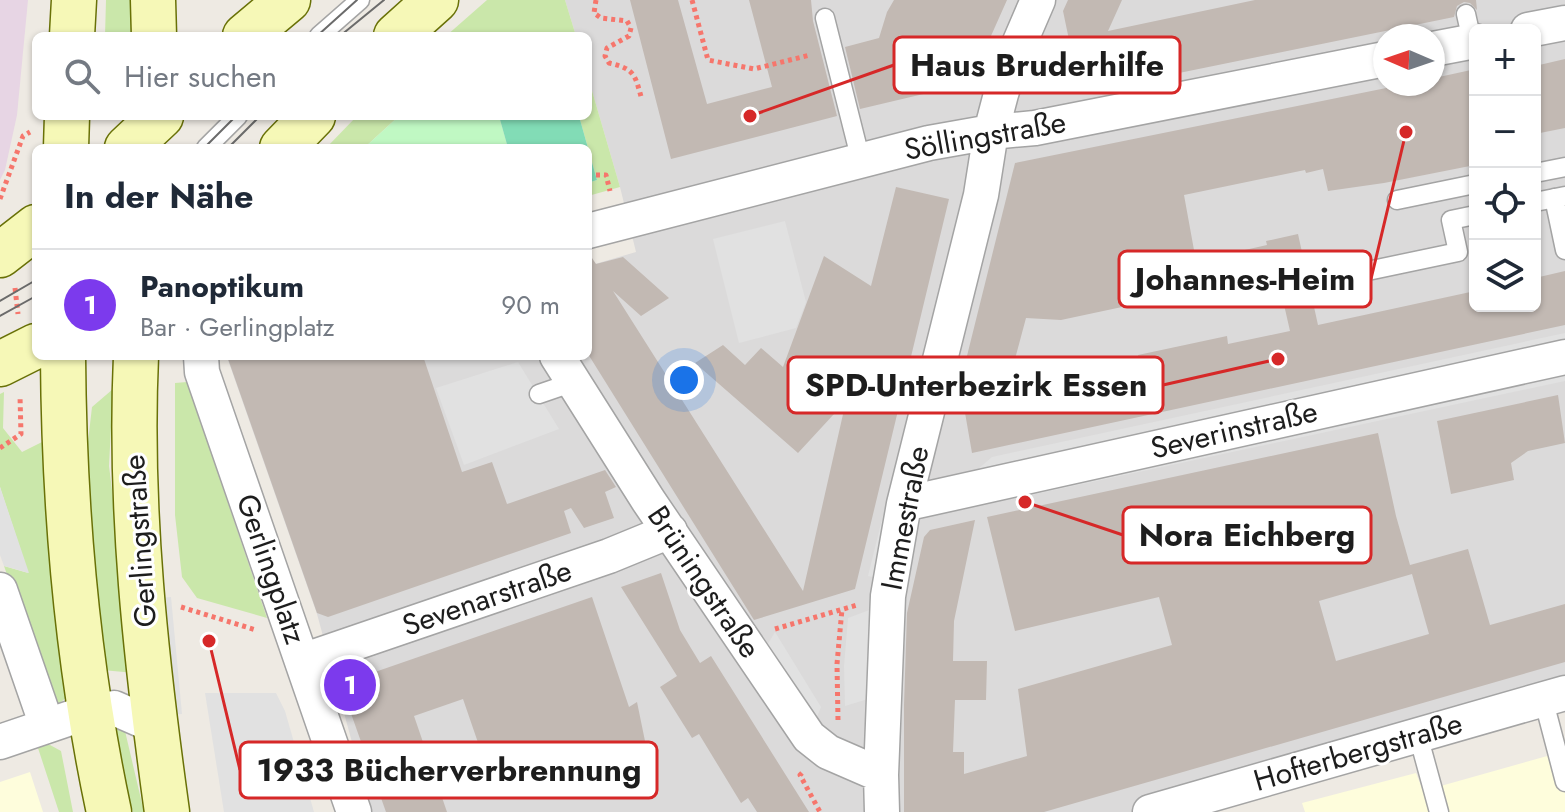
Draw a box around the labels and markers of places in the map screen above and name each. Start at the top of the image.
callout: Haus Bruderhilfe [894,37,1180,93]
callout: Johannes-Heim [1119,251,1371,307]
callout: SPD-Unterbezirk Essen [788,357,1163,413]
callout: Nora Eichberg [1123,507,1371,563]
pin: 1 [324,655,376,715]
callout: 1933 Bücherverbrennung [240,742,657,798]

